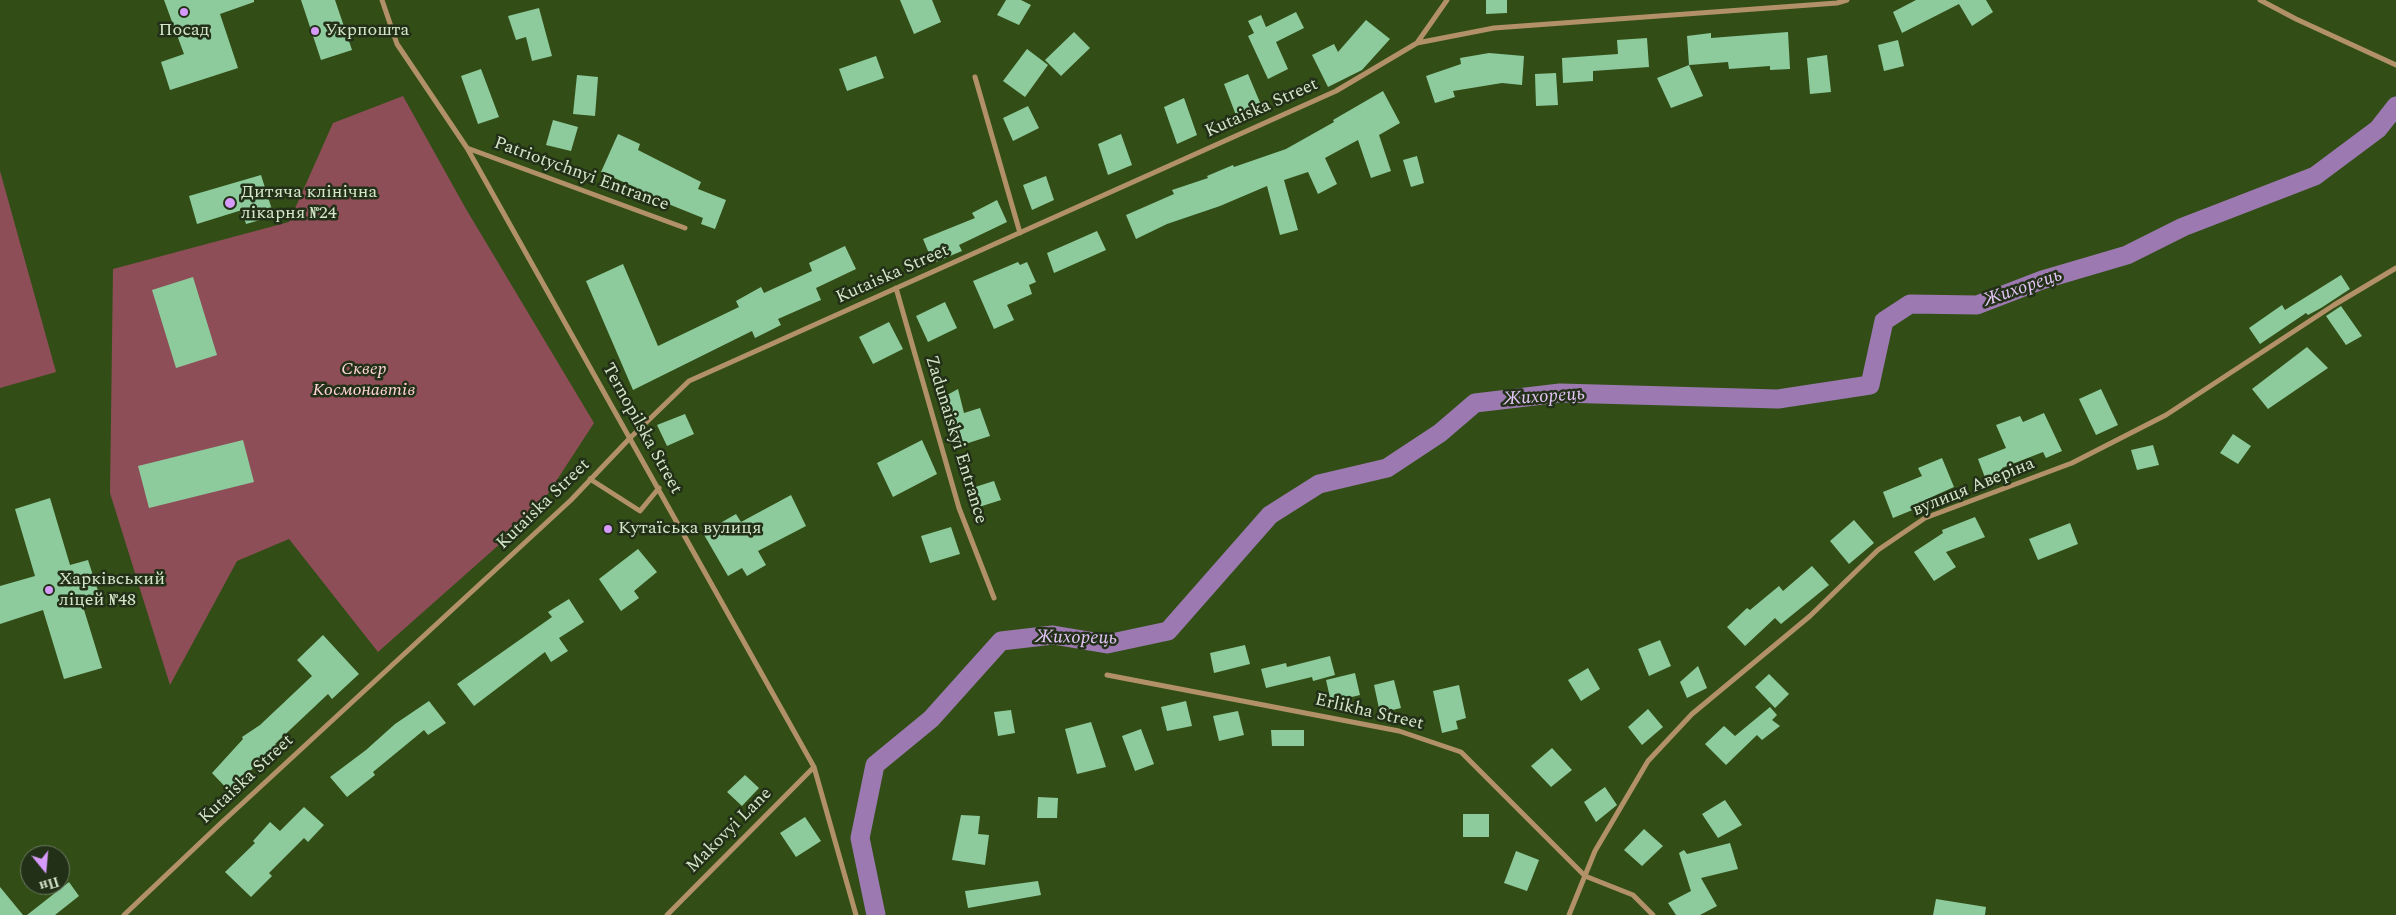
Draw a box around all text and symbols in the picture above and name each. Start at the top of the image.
marker: Посад [178,6,190,18]
place label: Посад [159,20,209,42]
place label: Укрпошта [325,20,409,42]
marker: Укрпошта [309,25,321,37]
street label: Kutaiska Street [1202,74,1322,144]
street label: Patriotychnyi Entrance [490,133,672,217]
place label: Дитяча клінічна лікарня №24 [241,182,377,224]
marker: Дитяча клінічна лікарня №24 [223,196,237,210]
street label: Kutaiska Street [833,240,953,310]
water label: Жихорець [1980,265,2066,313]
street label: Zadunaiskyi Entrance [919,353,991,527]
park label: Сквер Космонавтів [312,359,416,402]
street label: Ternopilska Street [596,360,686,498]
water label: Жихорець [1502,384,1586,412]
street label: вулиця Аверіна [1910,454,2038,522]
street label: Kutaiska Street [493,455,595,555]
place label: Кутаїська вулиця [618,518,762,540]
marker: Кутаїська вулиця [602,523,614,535]
place label: Харківський ліцей №48 [59,569,165,612]
marker: Харківський ліцей №48 [43,584,55,596]
water label: Жихорець [1035,627,1117,651]
street label: Erlikha Street [1313,690,1425,736]
street label: Kutaiska Street [195,731,299,829]
street label: Makovyi Lane [683,784,777,878]
north arrow [20,845,70,895]
text: Пн [37,871,62,897]

